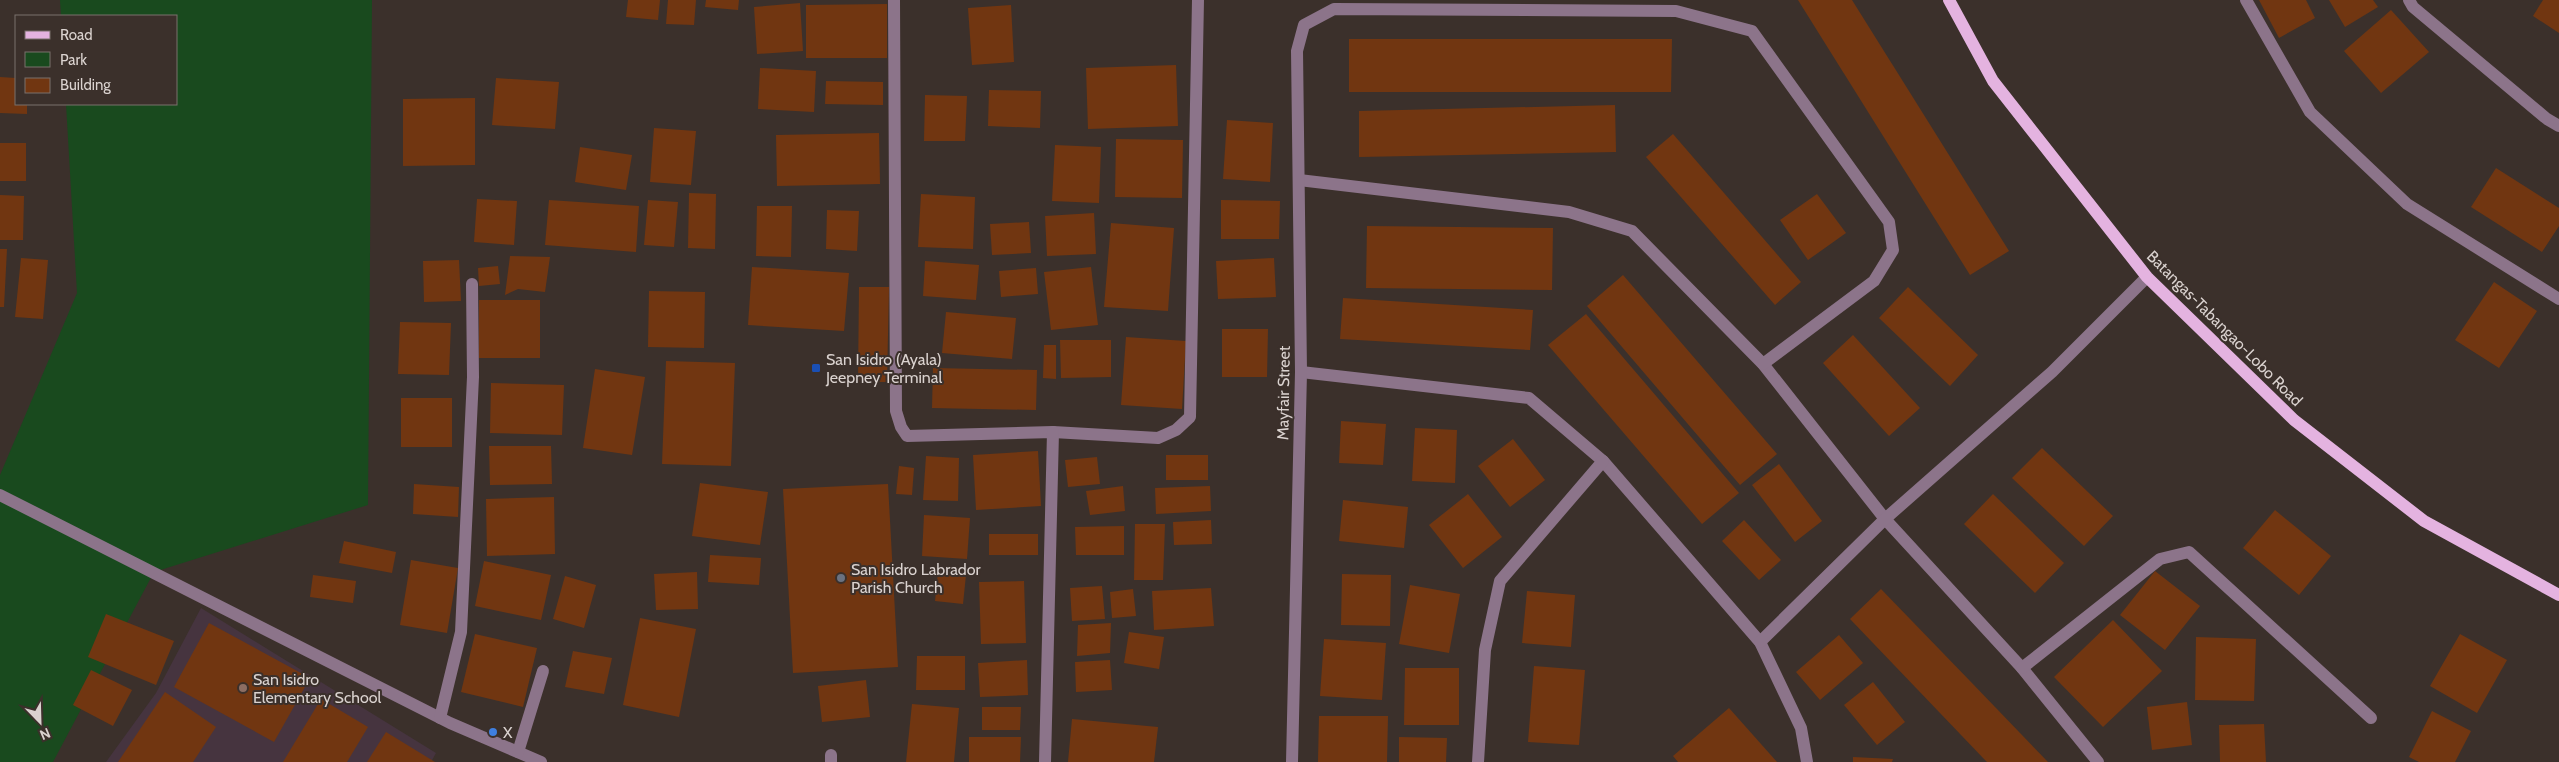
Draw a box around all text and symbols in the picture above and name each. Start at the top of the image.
legend [15,15,178,105]
text: Road [60,26,93,44]
text: Park [60,51,87,69]
text: Building [60,76,111,94]
street label: Batangas-Tabangao-Lobo Road [2143,247,2306,410]
street label: Mayfair Street [1273,345,1294,440]
place label: San Isidro (Ayala) Jeepney Terminal [825,350,942,387]
marker: San Isidro (Ayala) Jeepney Terminal [810,362,822,374]
place label: San Isidro Labrador Parish Church [851,560,982,597]
marker: San Isidro Labrador Parish Church [835,572,847,584]
place label: San Isidro Elementary School [253,670,381,707]
marker: San Isidro Elementary School [237,682,249,694]
north arrow [15,697,65,747]
place label: X [503,723,513,742]
text: N [37,724,53,744]
marker: X [487,726,499,738]

